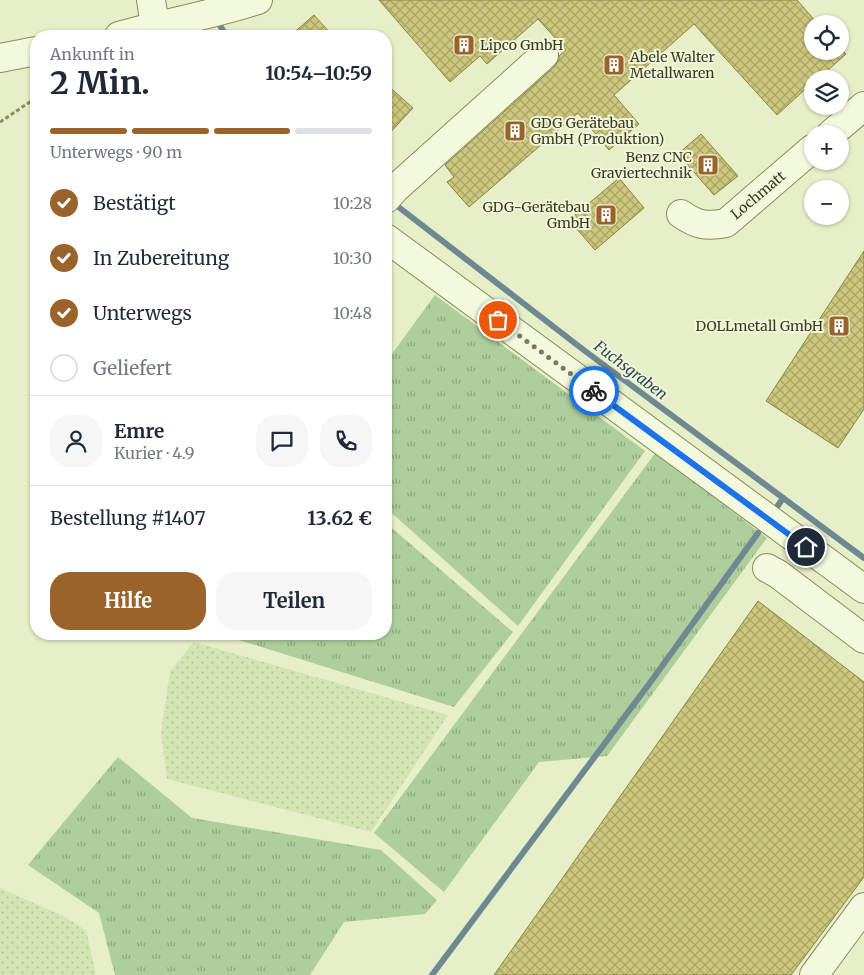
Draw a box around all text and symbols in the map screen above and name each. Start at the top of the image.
map controls [804,15,849,225]
button: locate [804,15,849,60]
building icon: Lipco GmbH [452,33,476,57]
place label: Lipco GmbH [480,36,563,54]
text: Ankunft in [50,44,135,64]
place label: Abele Walter Metallwaren [629,48,715,82]
building icon: Abele Walter Metallwaren [602,53,626,77]
text: 10:54–10:59 [265,61,372,85]
text: 2 Min. [50,63,150,103]
button: layers [804,70,849,115]
place label: GDG Gerätebau GmbH (Produktion) [531,114,664,148]
building icon: GDG Gerätebau GmbH (Produktion) [503,119,527,143]
button: + [804,125,849,170]
text: Unterwegs · 90 m [50,142,182,162]
place label: Benz CNC Graviertechnik [591,148,692,182]
building icon: Benz CNC Graviertechnik [696,153,720,177]
street label: Lochmatt [727,167,789,223]
button: − [804,180,849,225]
icon: check [50,189,78,217]
text: Bestätigt [93,191,176,215]
text: 10:28 [333,193,372,213]
place label: GDG-Gerätebau GmbH [483,198,590,232]
building icon: GDG-Gerätebau GmbH [594,203,618,227]
icon: check [50,244,78,272]
text: In Zubereitung [93,246,229,270]
text: 10:30 [333,248,372,268]
icon: check [50,299,78,327]
pin [477,299,519,341]
text: Unterwegs [93,301,192,325]
text: 10:48 [333,303,372,323]
icon: bag [484,306,512,334]
building icon: DOLLmetall GmbH [827,314,851,338]
place label: DOLLmetall GmbH [696,317,823,335]
water label: Fuchsgraben [590,336,671,404]
text: Geliefert [93,356,172,380]
courier [569,366,619,416]
icon: bike [580,377,608,405]
button: person [50,415,102,467]
button: chat [256,415,308,467]
button: phone [320,415,372,467]
text: Emre [114,419,164,443]
text: Kurier · 4.9 [114,443,194,463]
text: Bestellung #1407 [50,506,206,530]
text: 13.62 € [307,506,372,530]
pin [785,526,827,568]
icon: home [792,533,820,561]
button: Hilfe [50,572,206,630]
button: Teilen [216,572,372,630]

